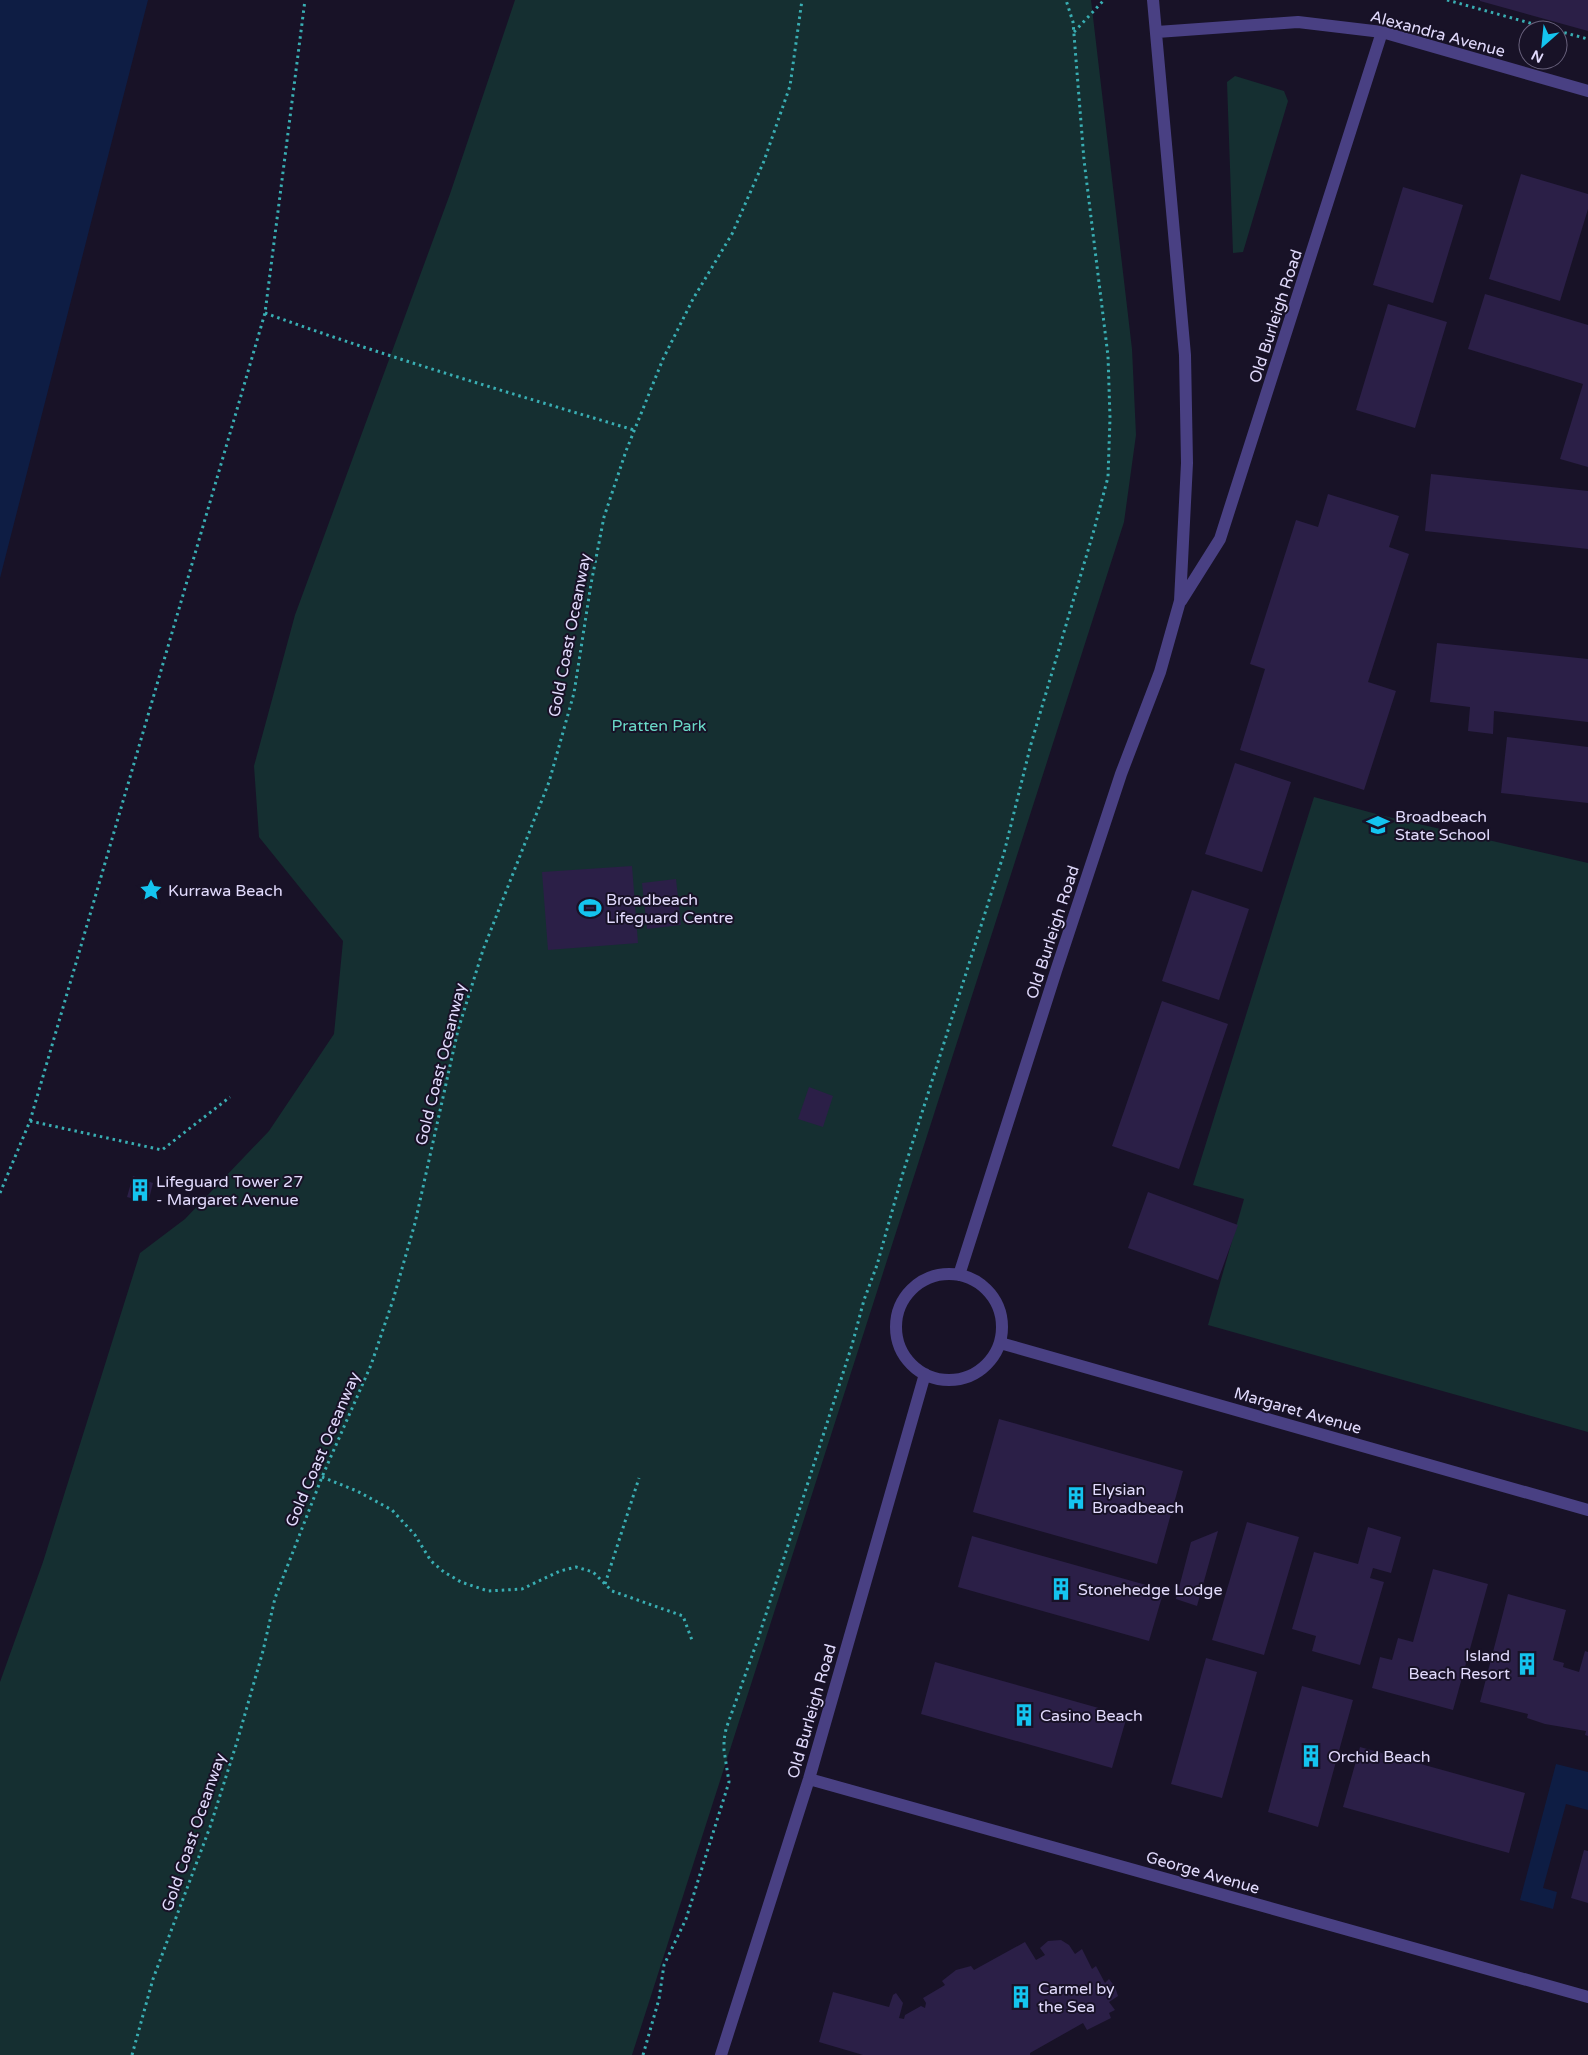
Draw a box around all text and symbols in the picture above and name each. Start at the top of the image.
street label: Alexandra Avenue [1368,6,1507,62]
north arrow [1518,20,1568,70]
text: N [1528,46,1546,66]
street label: Old Burleigh Road [1245,247,1307,386]
street label: Gold Coast Oceanway [544,551,596,719]
park label: Pratten Park [612,716,707,736]
place label: Broadbeach State School [1395,807,1490,845]
school or university icon: Broadbeach State School [1365,812,1391,838]
street label: Old Burleigh Road [1022,863,1084,1002]
place icon: Kurrawa Beach [138,877,164,903]
place label: Kurrawa Beach [168,881,283,901]
place label: Broadbeach Lifeguard Centre [606,890,733,928]
sports icon: Broadbeach Lifeguard Centre [577,895,603,921]
street label: Gold Coast Oceanway [411,981,471,1147]
place label: Lifeguard Tower 27 - Margaret Avenue [156,1172,303,1210]
building icon: Lifeguard Tower 27 - Margaret Avenue [127,1177,153,1203]
street label: Gold Coast Oceanway [281,1369,365,1530]
street label: Margaret Avenue [1232,1383,1364,1439]
place label: Elysian Broadbeach [1092,1480,1184,1518]
building icon: Elysian Broadbeach [1063,1485,1089,1511]
building icon: Stonehedge Lodge [1048,1576,1074,1602]
place label: Stonehedge Lodge [1078,1580,1222,1600]
street label: Old Burleigh Road [783,1642,841,1781]
place label: Island Beach Resort [1408,1646,1510,1684]
building icon: Island Beach Resort [1514,1651,1540,1677]
building icon: Casino Beach [1011,1702,1037,1728]
place label: Casino Beach [1040,1706,1143,1726]
building icon: Orchid Beach [1298,1743,1324,1769]
place label: Orchid Beach [1328,1747,1431,1767]
street label: Gold Coast Oceanway [157,1750,231,1914]
street label: George Avenue [1144,1847,1262,1899]
place label: Carmel by the Sea [1038,1979,1115,2017]
building icon: Carmel by the Sea [1008,1984,1034,2010]

